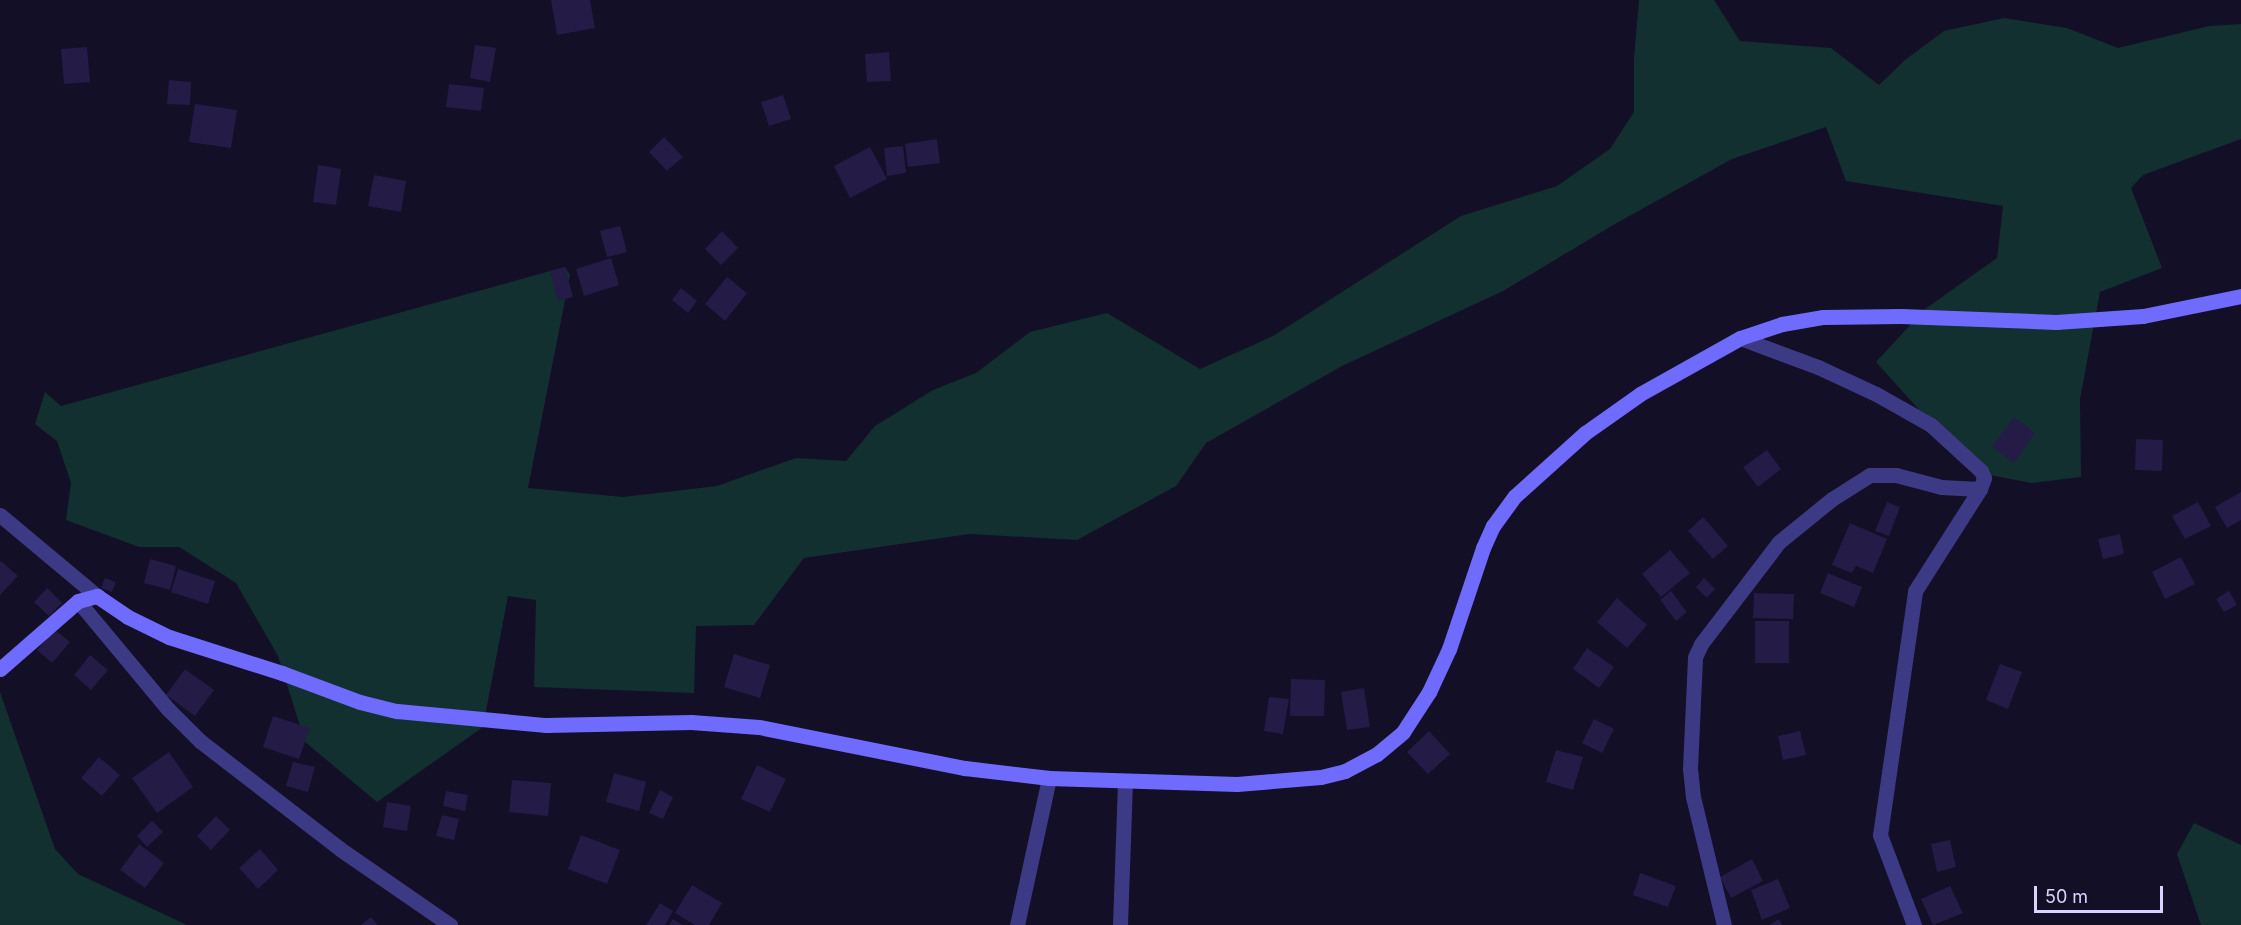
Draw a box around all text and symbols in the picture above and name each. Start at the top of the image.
scale bar [2037,874,2166,912]
text: 50 m [2045,886,2088,907]

